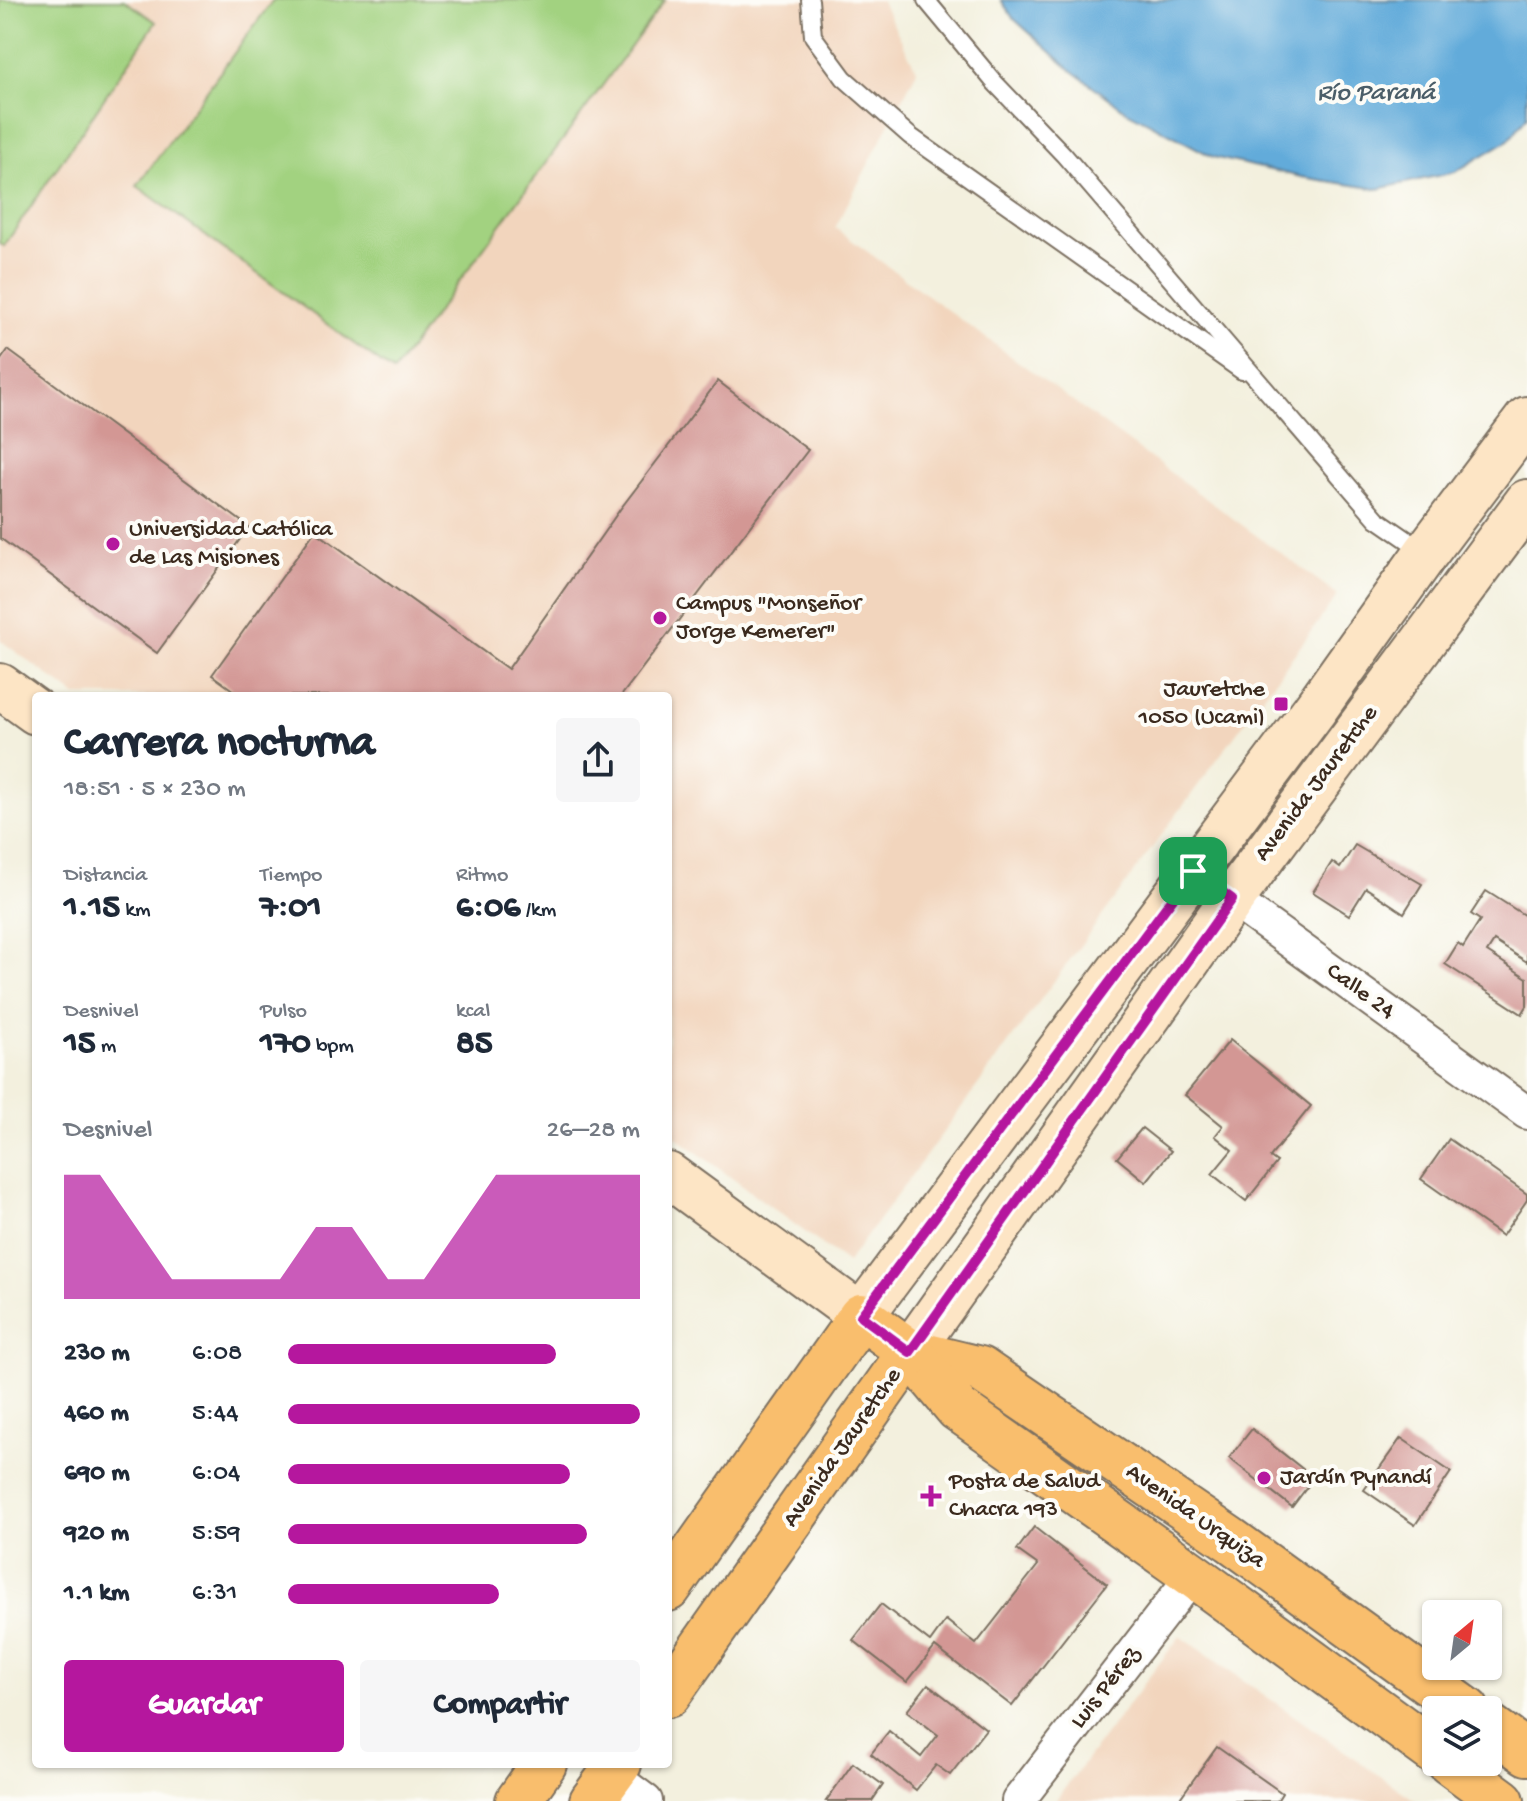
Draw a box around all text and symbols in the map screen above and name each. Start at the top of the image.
water label: Río Paraná [1317,79,1437,110]
place label: Universidad Católica de Las Misiones [129,516,333,573]
marker: Universidad Católica de Las Misiones [104,535,122,553]
place label: Campus "Monseñor Jorge Kemerer" [676,590,864,647]
marker: Campus "Monseñor Jorge Kemerer" [651,609,669,627]
place label: Jauretche 1050 (Ucami) [1138,676,1266,733]
marker: Jauretche 1050 (Ucami) [1272,695,1290,713]
street label: Avenida Jauretche [1249,700,1386,868]
button: share [556,718,640,802]
text: Carrera nocturna [64,719,375,771]
text: 18:51 · 5 × 230 m [64,775,246,806]
pin [1159,837,1227,905]
icon: arrive [1171,849,1215,893]
text: Distancia [64,863,147,889]
text: Tiempo [260,863,322,889]
text: Ritmo [456,863,508,889]
text: 1.15 [64,889,120,929]
text: 7:01 [260,889,321,929]
text: 6:06 [456,889,520,929]
text: km [120,898,151,924]
text: /km [520,898,556,924]
street label: Calle 24 [1320,957,1401,1027]
text: Desnivel [64,999,139,1025]
text: Pulso [260,999,307,1025]
text: kcal [456,999,490,1025]
text: 15 [64,1025,96,1065]
text: 170 [260,1025,311,1065]
text: 85 [456,1025,493,1065]
text: m [96,1034,116,1060]
text: bpm [311,1034,354,1060]
text: Desnivel [64,1116,153,1147]
text: 26–28 m [547,1116,640,1147]
text: 230 m [64,1339,130,1370]
text: 6:08 [192,1339,242,1370]
street label: Avenida Jauretche [777,1362,909,1533]
text: 460 m [64,1399,129,1430]
text: 5:44 [192,1399,238,1430]
street label: Avenida Urquiza [1120,1458,1271,1576]
text: 690 m [64,1459,130,1490]
text: 6:04 [192,1459,240,1490]
place label: Jardín Pynandí [1280,1464,1432,1493]
place label: Posta de Salud Chacra 193 [948,1468,1101,1525]
marker: Jardín Pynandí [1255,1469,1273,1487]
marker: Posta de Salud Chacra 193 [920,1485,942,1507]
text: 920 m [64,1519,129,1550]
text: 5:59 [192,1519,241,1550]
text: 1.1 km [64,1579,129,1610]
text: 6:31 [192,1579,237,1610]
north arrow [1422,1600,1502,1680]
map controls [1422,1600,1502,1776]
street label: Luis Pérez [1065,1640,1148,1735]
button: Guardar [64,1660,344,1752]
button: Compartir [360,1660,640,1752]
button: layers [1422,1696,1502,1776]

